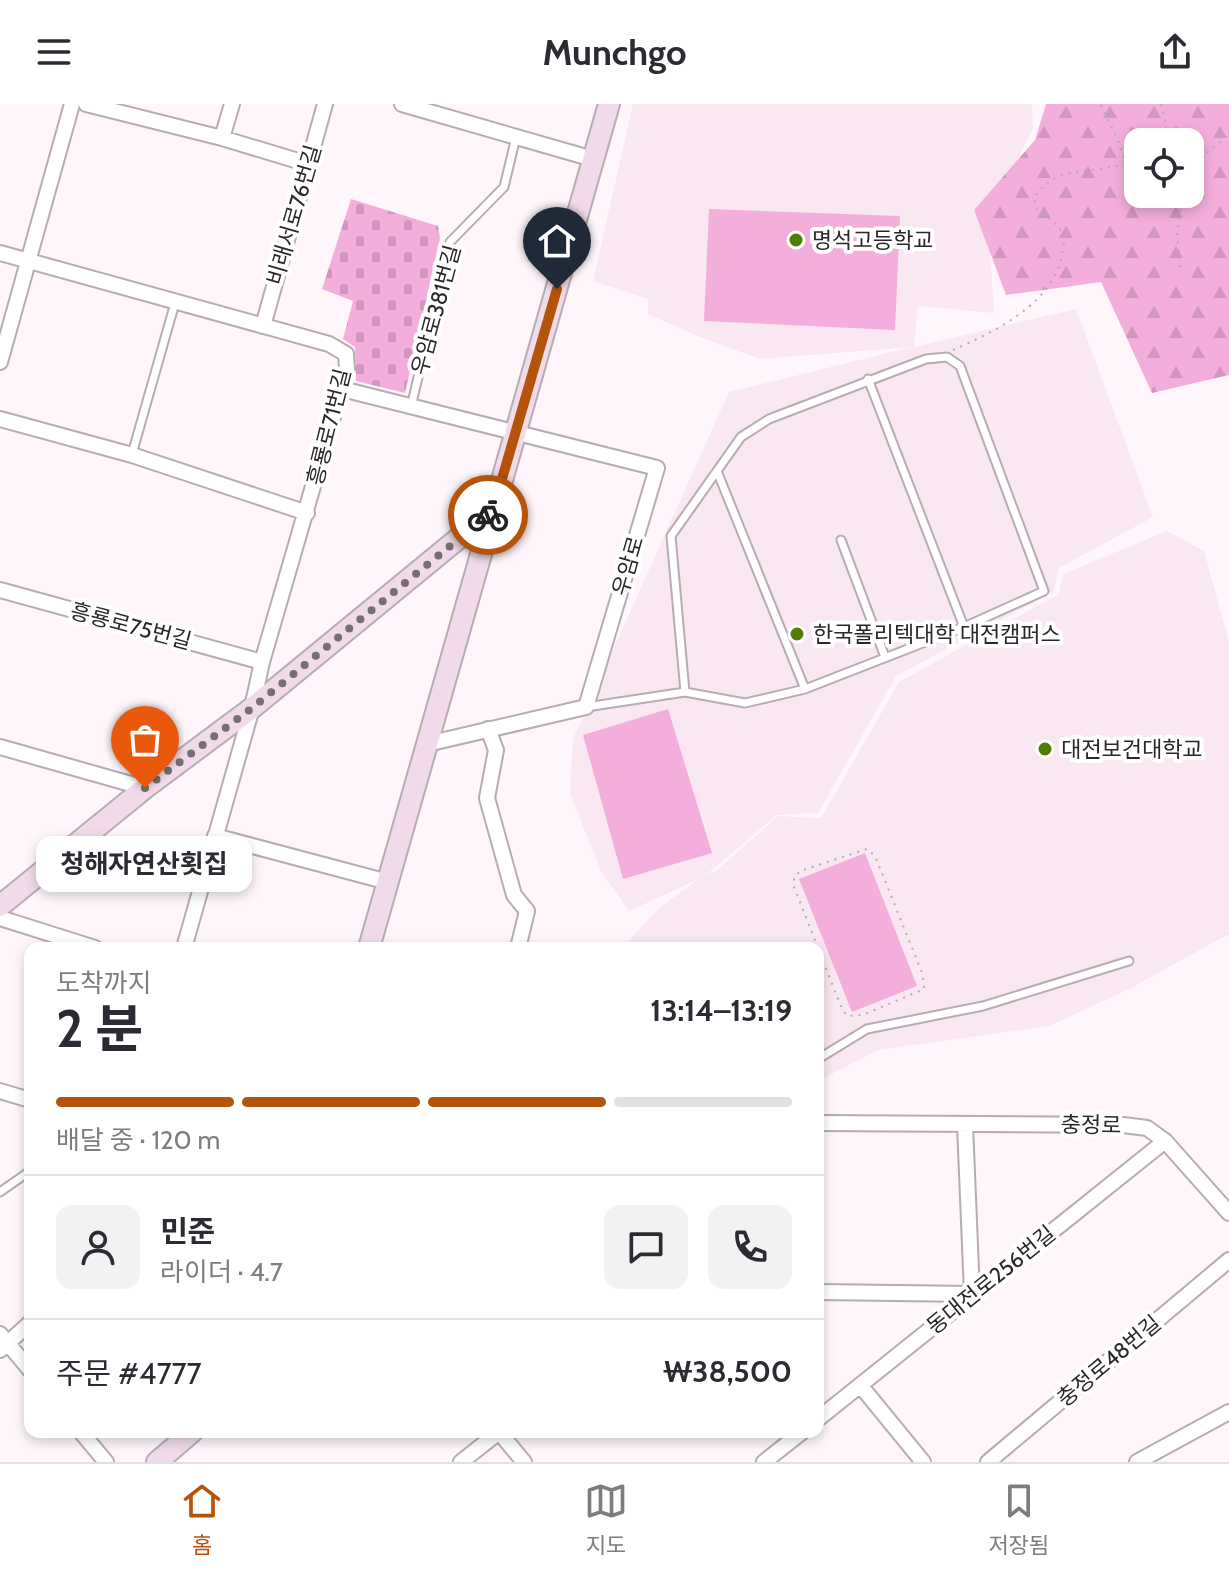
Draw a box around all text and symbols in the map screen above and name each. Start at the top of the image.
icon: menu [32,30,76,74]
text: Munchgo [543,30,686,74]
icon: share [1153,30,1197,74]
map controls [1124,128,1204,208]
button: locate [1124,128,1204,208]
street label: 비래서로76번길 [261,142,327,288]
pin [523,207,591,289]
icon: home [535,219,579,263]
place label: 명석고등학교 [812,227,933,254]
marker: 명석고등학교 [787,231,805,249]
street label: 우암로381번길 [406,242,466,378]
street label: 흥룡로71번길 [301,366,357,488]
courier [448,475,528,555]
icon: bike [466,493,510,537]
street label: 우암로 [607,533,649,599]
street label: 흥룡로75번길 [68,597,194,655]
place label: 한국폴리텍대학 대전캠퍼스 [813,621,1061,648]
marker: 한국폴리텍대학 대전캠퍼스 [788,625,806,643]
pin [111,706,179,788]
icon: bag [123,718,167,762]
place label: 대전보건대학교 [1061,736,1203,763]
marker: 대전보건대학교 [1036,740,1054,758]
callout: 청해자연산횟집 [37,836,253,892]
text: 청해자연산횟집 [60,848,228,880]
text: 도착까지 [56,967,152,999]
text: 13:14–13:19 [650,992,792,1029]
text: 2 분 [56,997,143,1060]
street label: 충정로 [1060,1111,1122,1139]
text: 배달 중 · 120 m [56,1124,220,1156]
button: person [56,1205,140,1289]
button: chat [604,1205,688,1289]
button: phone [708,1205,792,1289]
text: 민준 [160,1213,215,1250]
street label: 동대전로256번길 [921,1220,1061,1340]
text: 라이더 · 4.7 [160,1256,283,1288]
street label: 충정로48번길 [1052,1310,1166,1412]
text: ₩38,500 [663,1353,792,1390]
text: 주문 #4777 [56,1355,202,1392]
tab: 홈 [180,1479,224,1559]
tab: 지도 [584,1479,628,1559]
tab: 저장됨 [988,1479,1049,1559]

